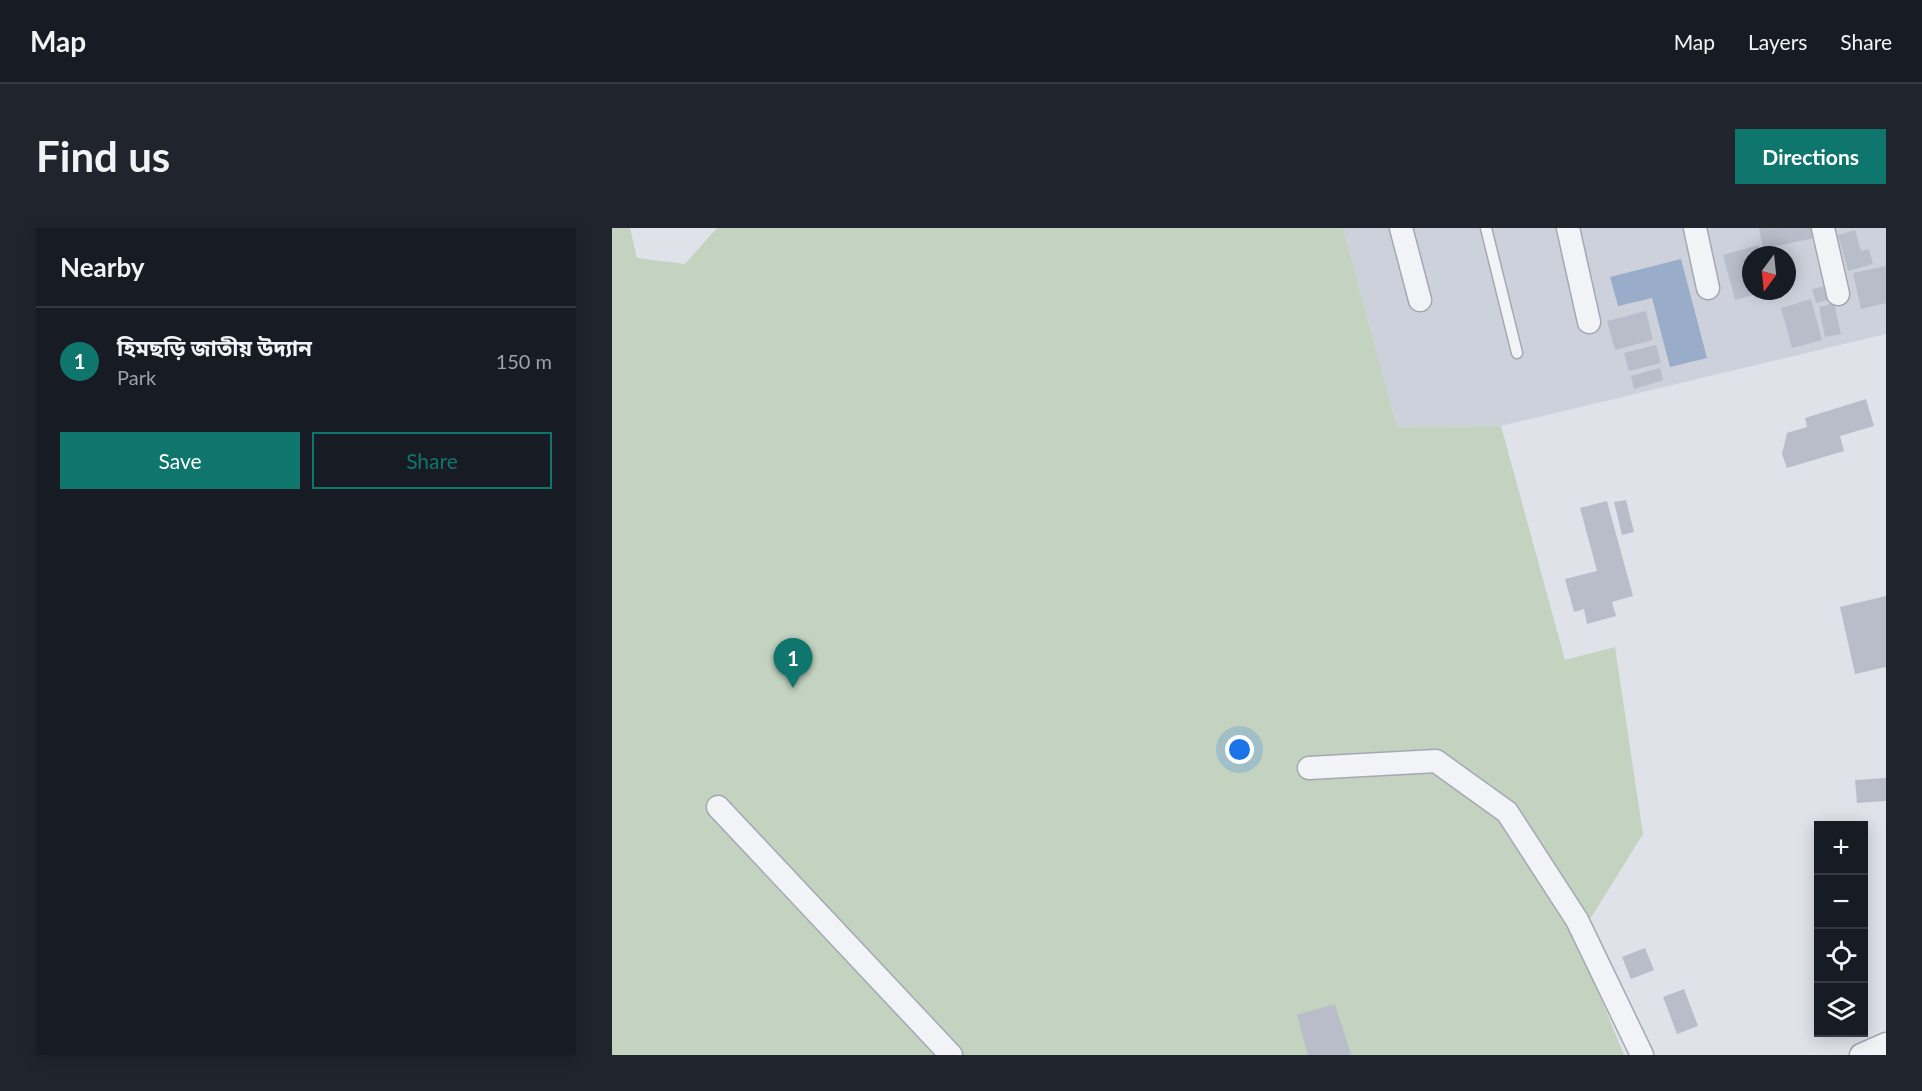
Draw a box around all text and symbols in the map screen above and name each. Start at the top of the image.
text: Map [30,24,86,58]
text: Map [1674,29,1715,54]
text: Layers [1748,29,1807,54]
text: Share [1840,29,1892,54]
button: Directions [1735,129,1886,184]
text: Find us [36,131,170,181]
north arrow [1742,246,1796,300]
text: Nearby [60,251,145,283]
text: হিমছড়ি জাতীয় উদ্যান [117,334,312,361]
text: 1 [74,349,85,373]
text: 150 m [496,349,552,373]
text: Park [117,365,156,389]
button: Save [60,432,300,489]
button: Share [312,432,552,489]
pin: 1 [774,638,813,688]
your location [1225,735,1254,764]
map controls [1814,821,1868,1037]
button: + [1814,821,1868,875]
button: − [1814,875,1868,929]
button: locate [1814,929,1868,983]
button: layers [1814,983,1868,1037]

